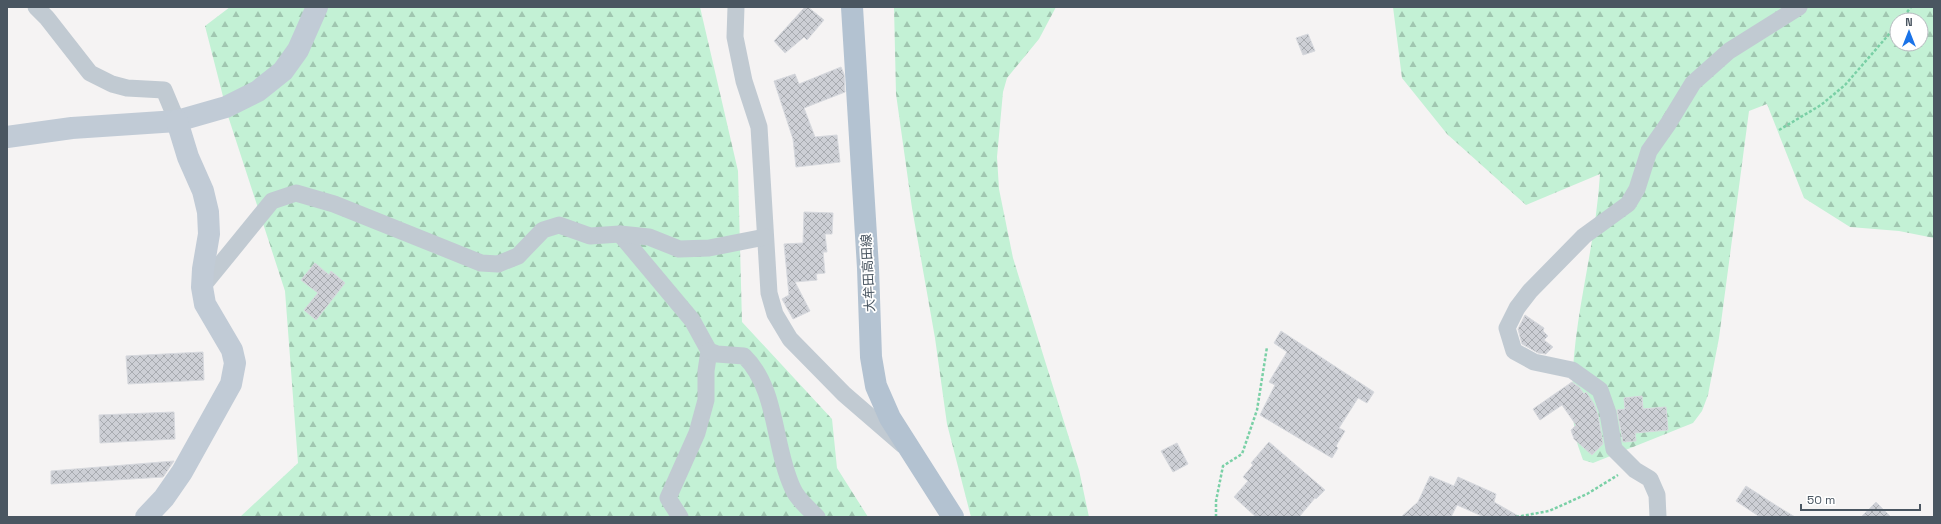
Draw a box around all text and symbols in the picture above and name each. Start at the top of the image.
north arrow [1889,12,1929,52]
text: N [1905,15,1913,29]
street label: 大牟田高田線 [857,234,879,312]
scale bar [1801,486,1920,512]
text: 50 m [1807,492,1835,508]

